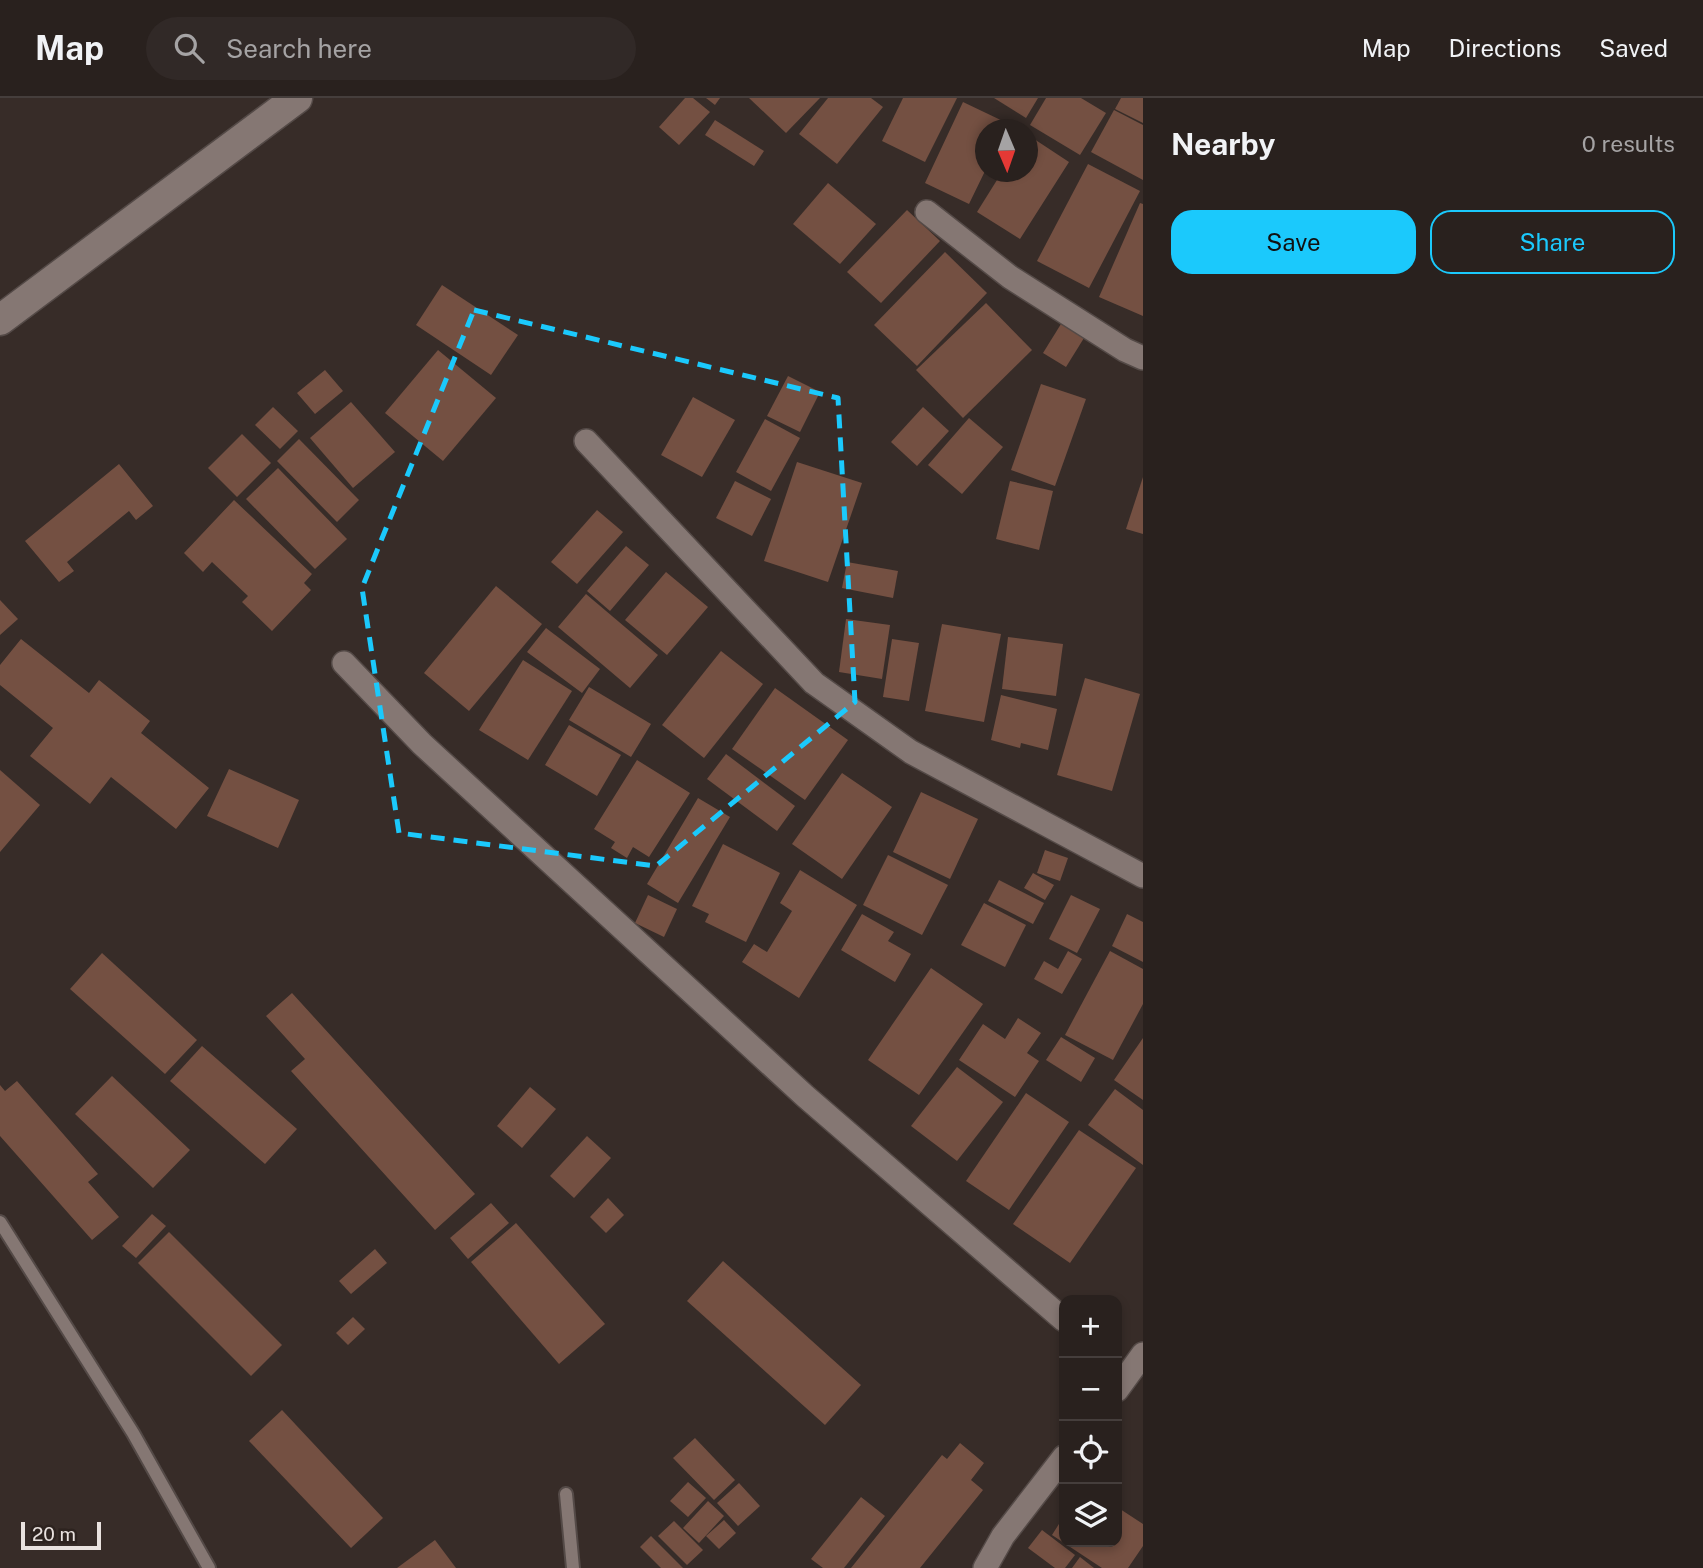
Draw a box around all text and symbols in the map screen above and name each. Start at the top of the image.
search box [146,17,636,80]
text: Map [35,29,104,67]
icon: search [170,29,208,67]
text: Search here [226,33,372,64]
text: Map [1362,34,1411,62]
text: Directions [1449,34,1561,62]
text: Saved [1599,34,1668,62]
north arrow [975,119,1038,182]
text: Nearby [1171,126,1275,162]
text: 0 results [1582,130,1675,157]
button: Save [1171,210,1416,274]
button: Share [1430,210,1675,274]
map controls [1059,1295,1122,1547]
button: + [1059,1295,1122,1358]
button: − [1059,1358,1122,1421]
button: locate [1059,1421,1122,1484]
button: layers [1059,1484,1122,1547]
scale bar [21,1519,102,1551]
text: 20 m [32,1523,76,1545]

